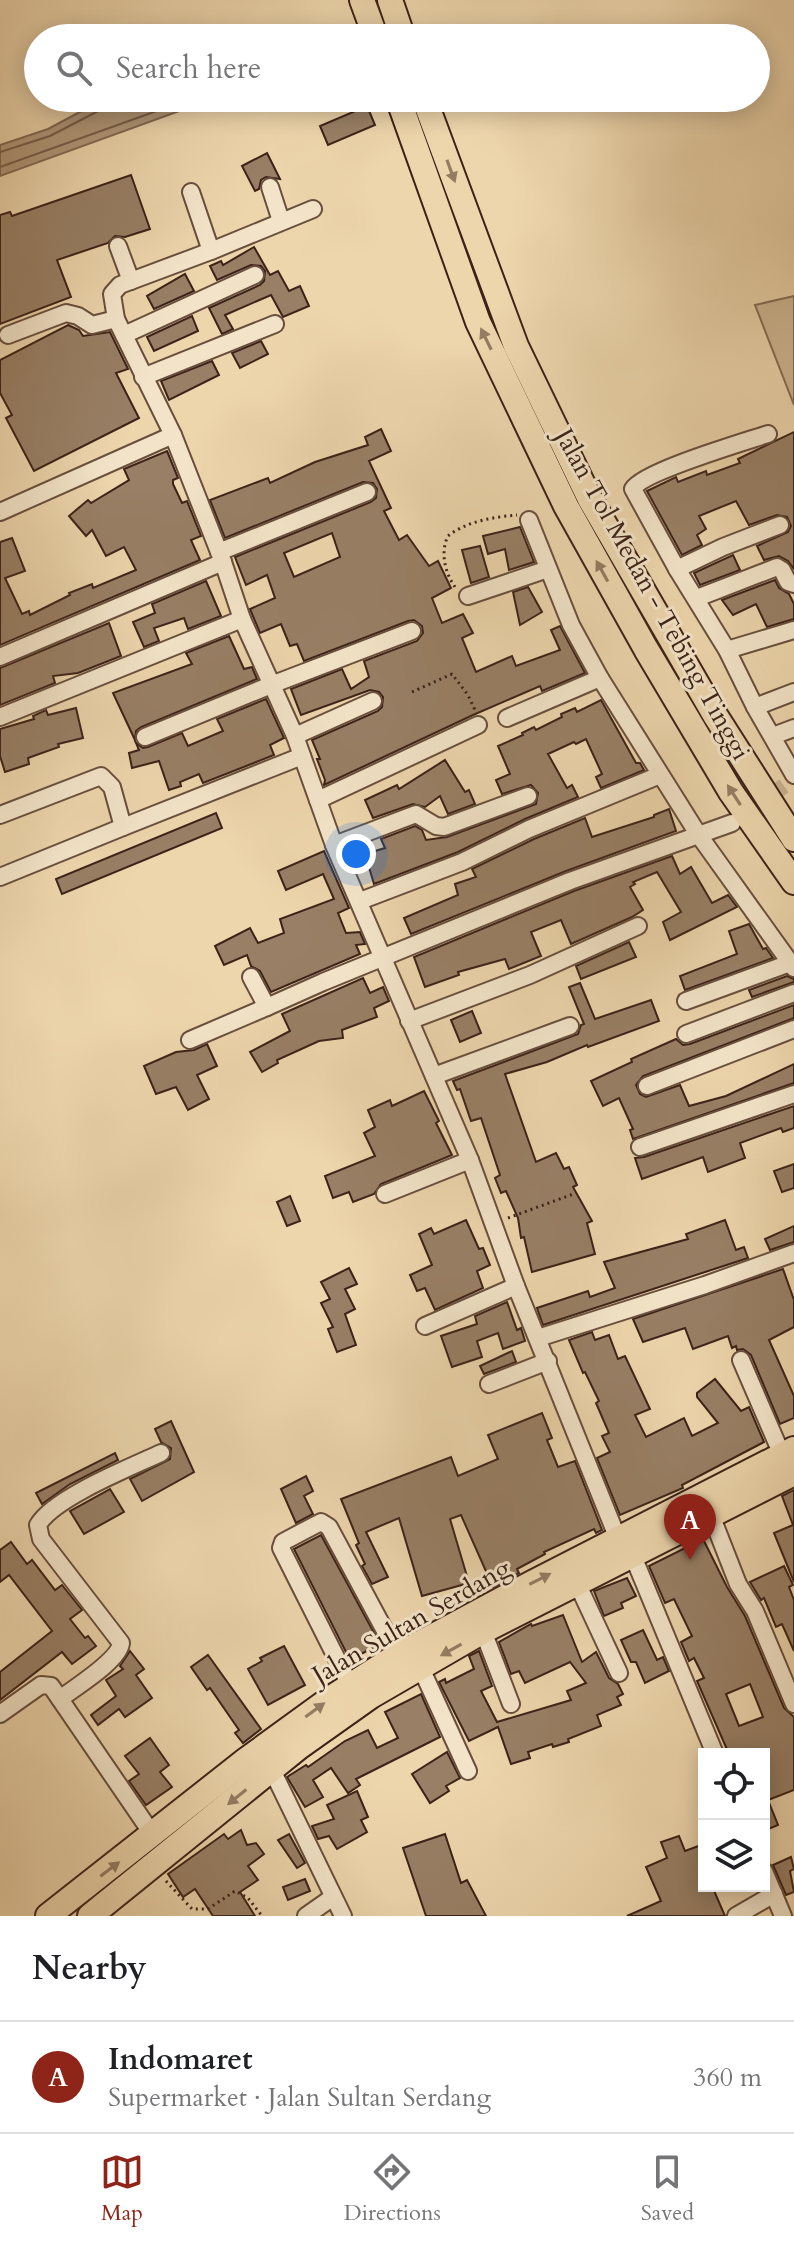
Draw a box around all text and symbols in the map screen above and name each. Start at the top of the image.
search box [24,24,770,112]
icon: search [52,46,96,90]
text: Search here [116,48,261,89]
one-way arrow [445,159,458,183]
one-way arrow [479,327,493,350]
street label: Jalan Tol Medan - Tebing Tinggi [545,419,759,766]
one-way arrow [595,560,609,582]
one-way arrow [727,785,742,806]
your location [336,834,376,874]
pin: A [664,1494,716,1560]
street label: Jalan Sultan Serdang [302,1550,517,1694]
one-way arrow [528,1572,551,1585]
one-way arrow [439,1643,462,1656]
one-way arrow [305,1703,326,1718]
map controls [698,1748,770,1892]
button: locate [698,1748,770,1820]
one-way arrow [227,1789,247,1805]
button: layers [698,1820,770,1892]
one-way arrow [99,1861,121,1877]
text: Nearby [32,1945,147,1991]
text: Indomaret [108,2039,253,2080]
text: A [48,2060,68,2095]
text: 360 m [693,2060,762,2095]
text: Supermarket · Jalan Sultan Serdang [108,2080,491,2115]
tab: Map [100,2150,144,2228]
tab: Directions [344,2150,441,2228]
tab: Saved [641,2150,694,2228]

